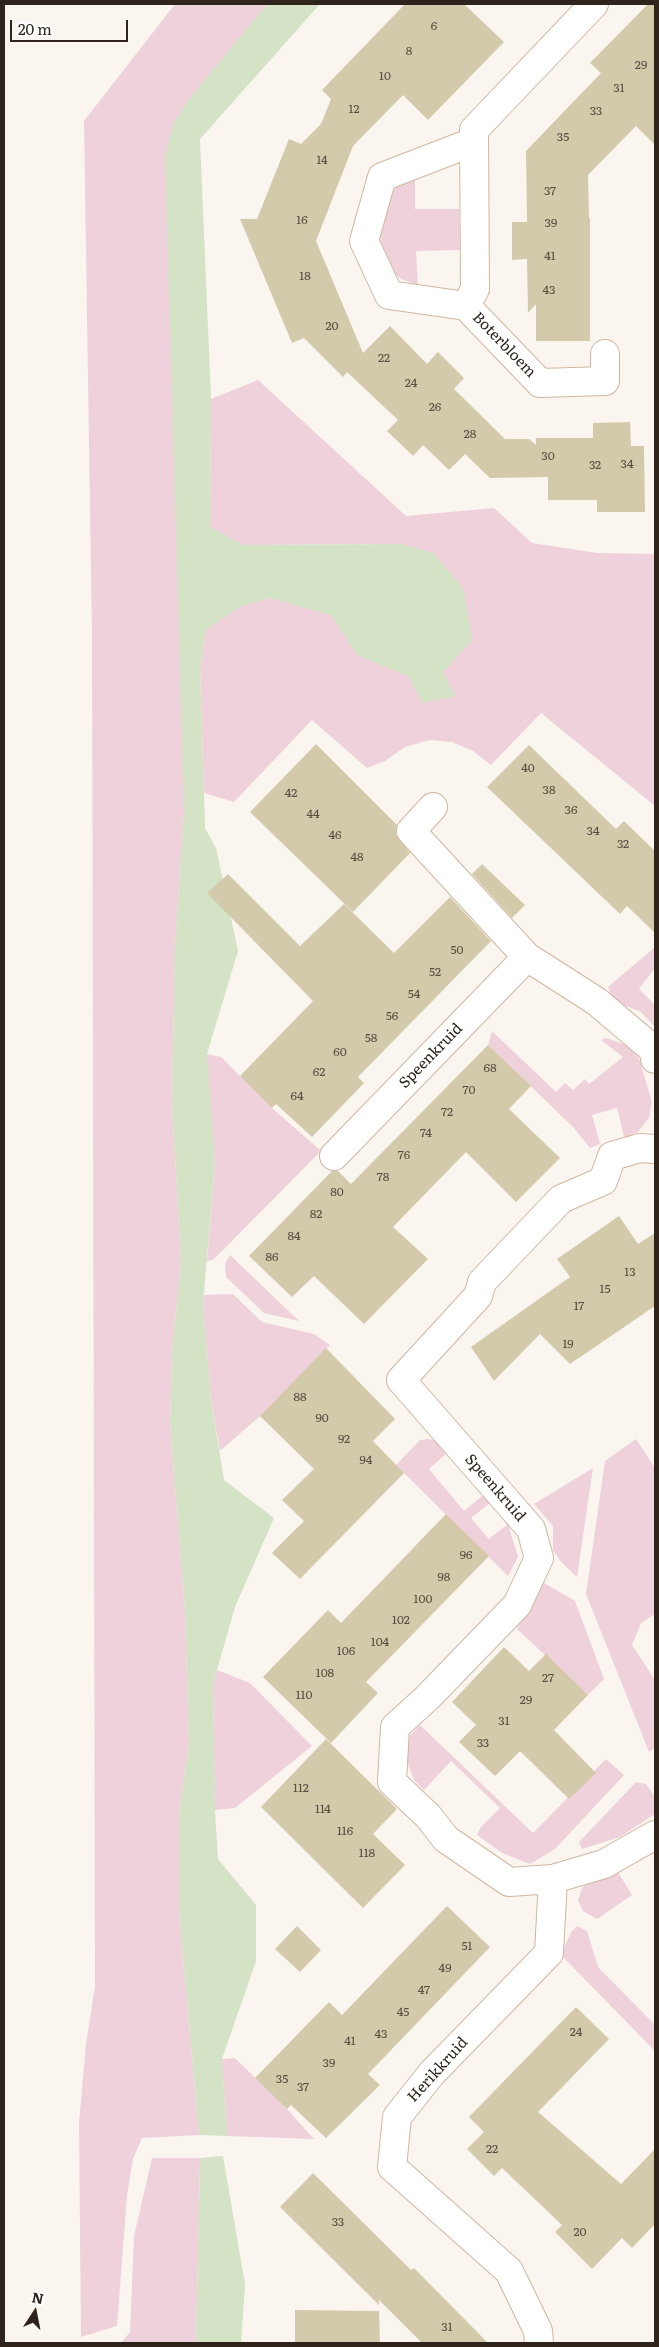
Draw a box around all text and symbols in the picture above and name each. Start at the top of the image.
scale bar [12,10,130,42]
text: 20 m [18,17,52,40]
house number: 6 [431,19,437,33]
house number: 8 [406,44,412,58]
house number: 29 [635,58,647,72]
house number: 10 [379,69,391,83]
house number: 31 [613,81,625,95]
house number: 12 [349,102,359,116]
house number: 33 [590,104,602,118]
house number: 35 [557,130,569,144]
house number: 14 [316,153,328,167]
house number: 37 [544,184,556,198]
house number: 16 [296,213,308,227]
house number: 39 [545,216,557,230]
house number: 41 [544,249,556,263]
house number: 18 [299,269,311,283]
house number: 43 [542,283,556,297]
street label: Boterbloem [468,309,540,381]
house number: 20 [325,319,339,333]
house number: 22 [378,351,390,365]
house number: 24 [405,376,417,390]
house number: 26 [429,400,441,414]
house number: 28 [464,427,476,441]
house number: 30 [541,449,555,463]
house number: 34 [620,457,634,471]
house number: 32 [589,458,601,472]
house number: 40 [521,761,535,775]
house number: 38 [542,783,556,797]
house number: 42 [285,786,297,800]
house number: 36 [565,803,577,817]
house number: 44 [306,807,320,821]
house number: 34 [586,824,600,838]
house number: 46 [328,828,342,842]
house number: 32 [617,837,629,851]
house number: 48 [350,850,364,864]
house number: 50 [450,943,464,957]
house number: 52 [429,965,441,979]
house number: 54 [408,987,420,1001]
house number: 56 [386,1009,398,1023]
street label: Speenkruid [396,1020,466,1092]
house number: 58 [365,1031,377,1045]
house number: 60 [333,1045,347,1059]
house number: 68 [483,1061,497,1075]
house number: 62 [313,1065,325,1079]
house number: 70 [462,1083,476,1097]
house number: 64 [290,1089,304,1103]
house number: 72 [441,1105,453,1119]
house number: 74 [420,1126,432,1140]
house number: 76 [398,1148,410,1162]
house number: 78 [377,1170,389,1184]
house number: 80 [330,1185,344,1199]
house number: 82 [310,1207,322,1221]
house number: 84 [287,1229,301,1243]
house number: 86 [265,1250,279,1264]
house number: 13 [624,1265,636,1279]
house number: 15 [600,1282,610,1296]
house number: 17 [574,1299,584,1313]
house number: 19 [562,1337,574,1351]
house number: 88 [293,1390,307,1404]
house number: 90 [315,1411,329,1425]
house number: 92 [338,1432,350,1446]
street label: Speenkruid [461,1451,529,1525]
house number: 94 [360,1453,372,1467]
house number: 96 [460,1548,472,1562]
house number: 98 [438,1570,450,1584]
house number: 100 [414,1592,432,1606]
house number: 102 [392,1613,410,1627]
house number: 104 [371,1635,389,1649]
house number: 106 [337,1644,355,1658]
house number: 108 [316,1666,334,1680]
house number: 27 [542,1671,554,1685]
house number: 110 [296,1688,312,1702]
house number: 29 [520,1693,532,1707]
house number: 31 [498,1714,510,1728]
house number: 33 [477,1736,489,1750]
house number: 112 [293,1781,309,1795]
house number: 114 [315,1802,331,1816]
house number: 116 [337,1824,353,1838]
house number: 118 [359,1846,375,1860]
house number: 51 [462,1939,472,1953]
house number: 49 [439,1961,451,1975]
house number: 47 [418,1983,430,1997]
house number: 45 [397,2005,409,2019]
house number: 24 [570,2025,582,2039]
house number: 43 [374,2027,388,2041]
house number: 41 [344,2034,356,2048]
street label: Herikkruid [404,2034,472,2106]
house number: 39 [323,2056,335,2070]
house number: 35 [276,2072,288,2086]
house number: 37 [297,2080,309,2094]
house number: 22 [486,2142,498,2156]
house number: 33 [332,2215,344,2229]
house number: 20 [573,2225,587,2239]
text: N [30,2286,46,2308]
north arrow [10,2287,60,2337]
house number: 31 [441,2320,453,2334]

